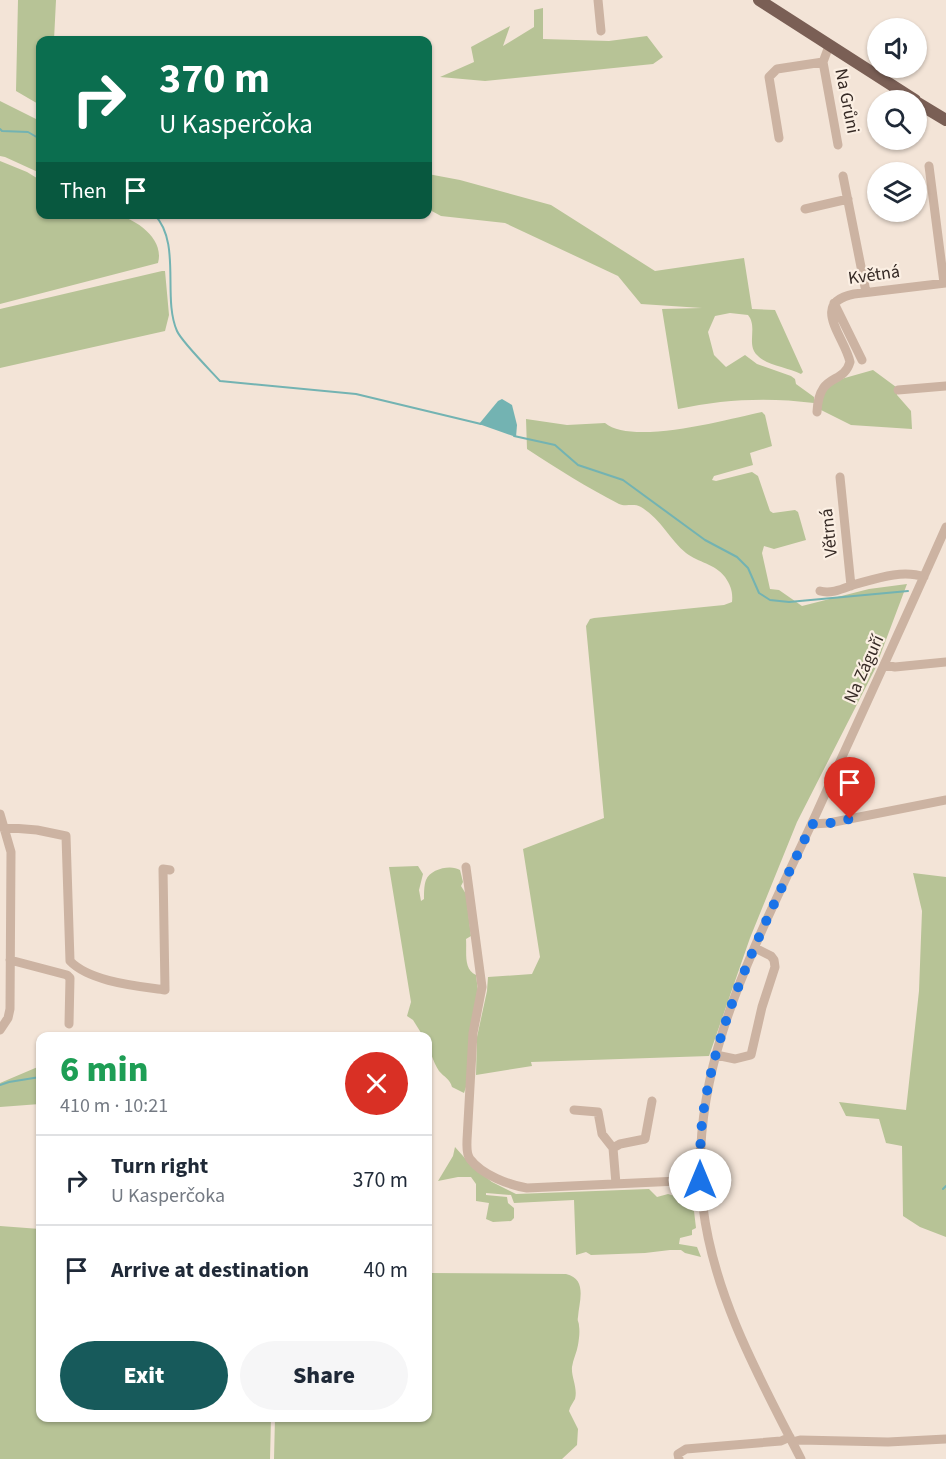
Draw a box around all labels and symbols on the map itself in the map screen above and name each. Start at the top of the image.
street label: Na Grůni [828,66,866,136]
street label: Květná [846,259,902,291]
street label: Větrná [814,507,844,559]
street label: Na Záguří [838,630,890,707]
pin [824,757,875,819]
position arrow [668,1148,732,1212]

